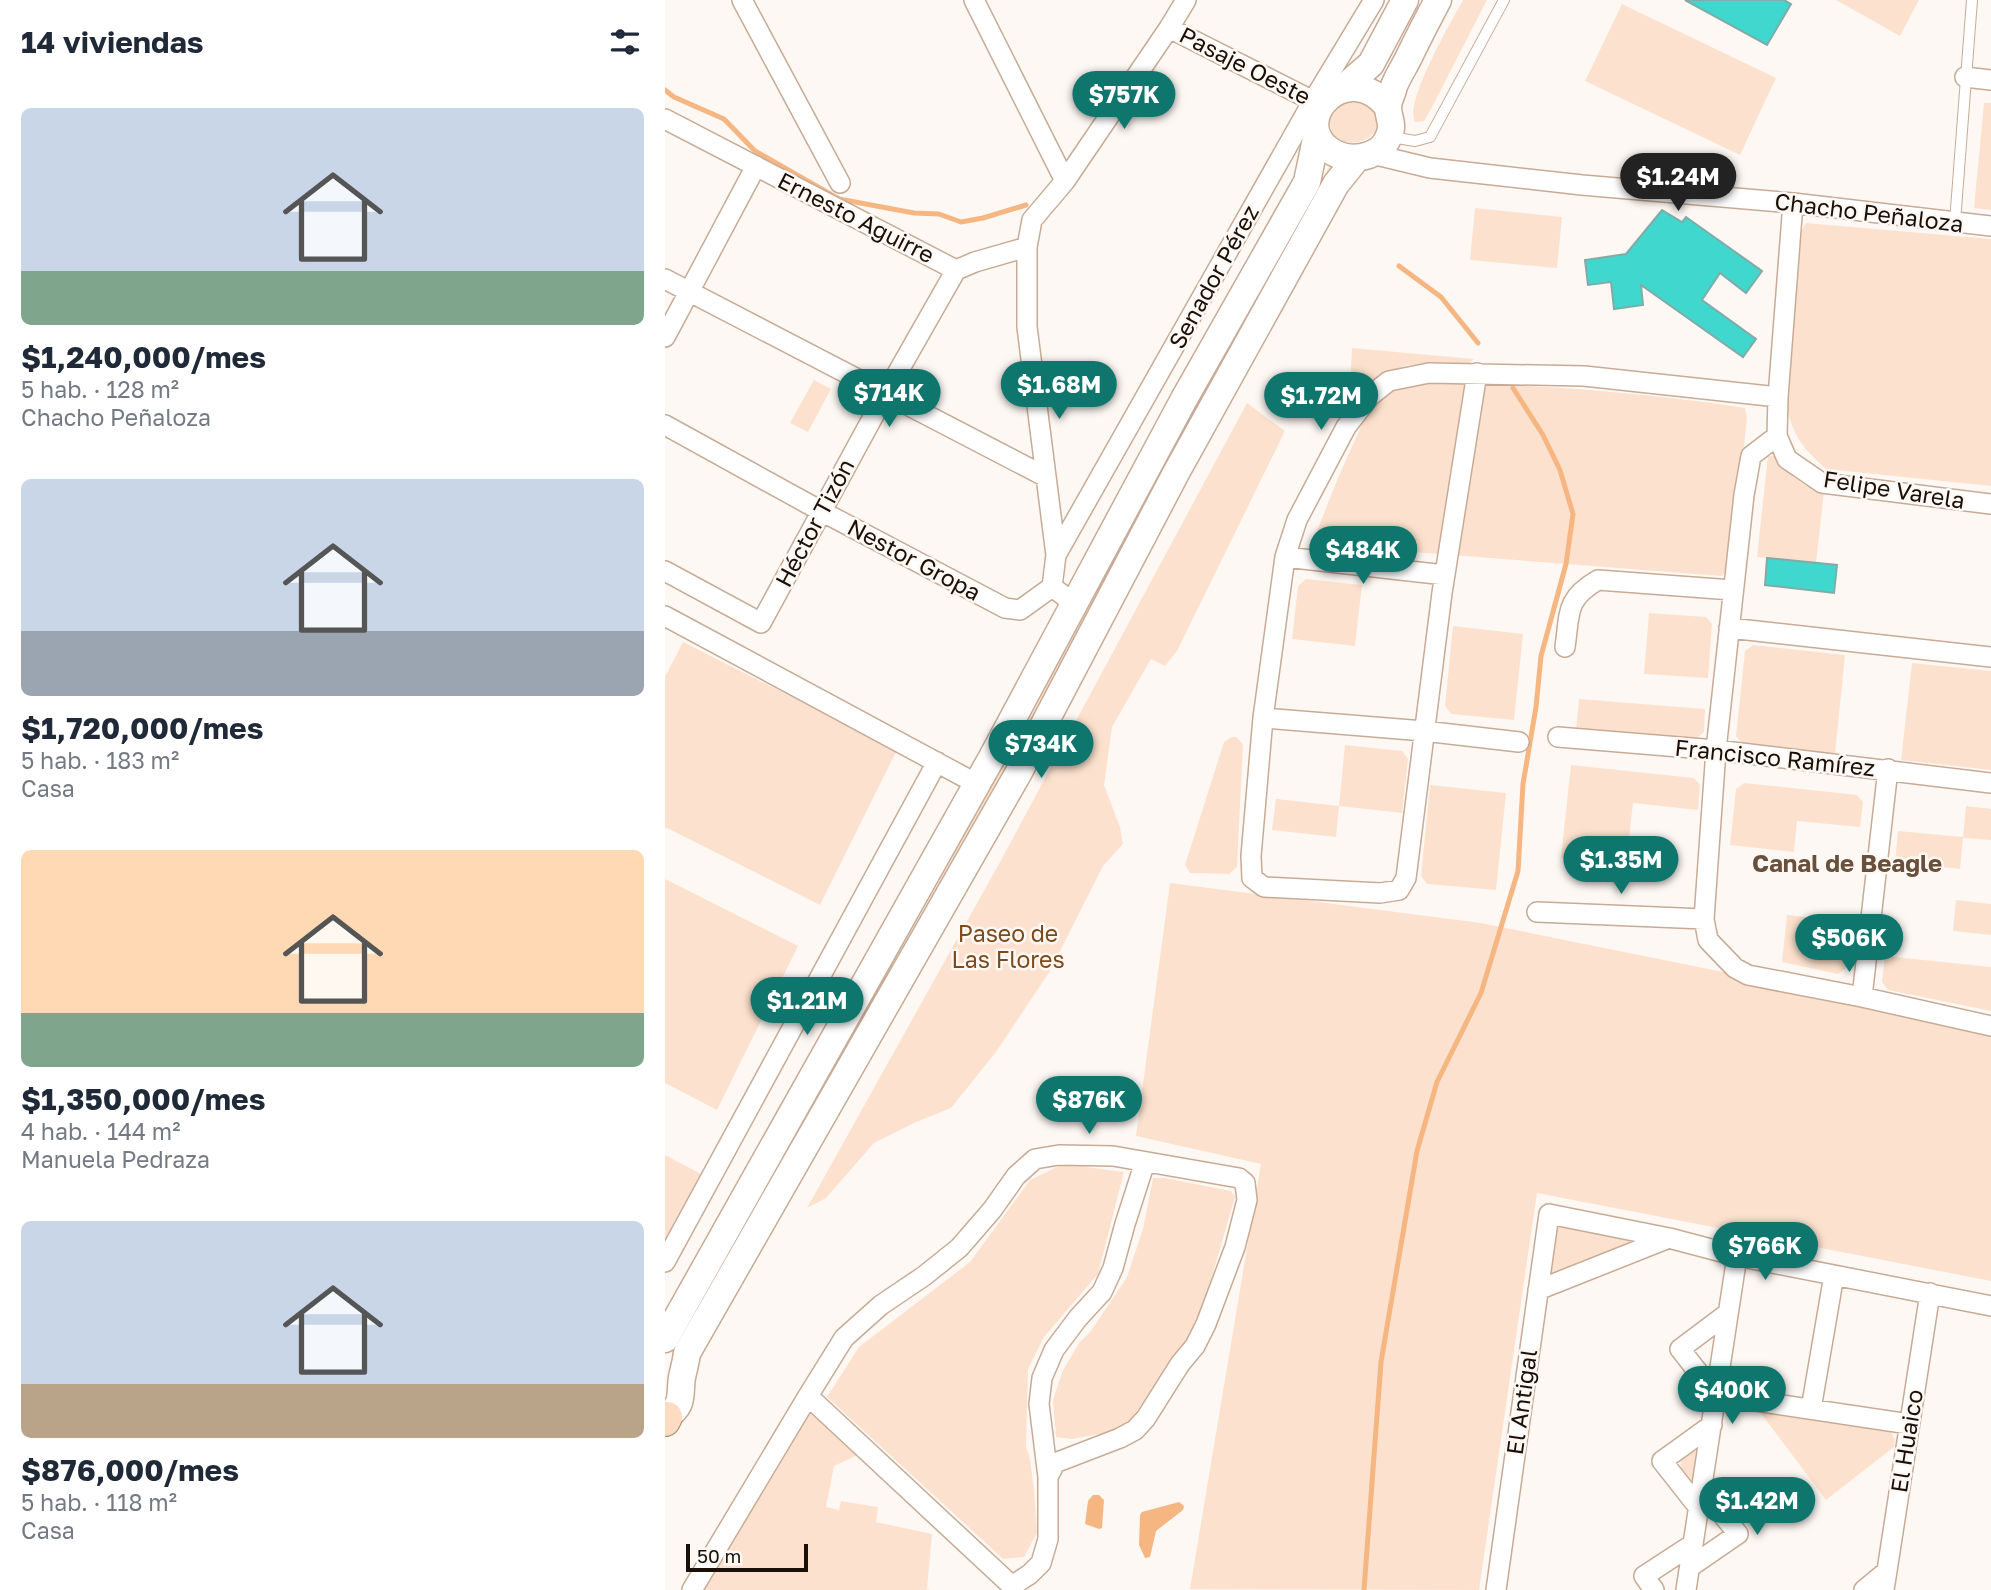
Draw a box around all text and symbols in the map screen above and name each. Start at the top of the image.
street label: Pasaje Oeste [1175,20,1316,110]
icon: filters [606,23,644,61]
text: 14 viviendas [21,24,204,60]
pin: $757K [1075,72,1173,131]
text: $757K [1088,80,1160,108]
icon: home [270,154,396,280]
pin: $1.24M [1621,154,1735,213]
text: $1.24M [1636,162,1720,190]
street label: Ernesto Aguirre [774,166,939,269]
street label: Chacho Peñaloza [1773,187,1965,237]
street label: Senador Pérez [1162,200,1264,353]
text: $1,240,000/mes [21,339,266,375]
pin: $1.68M [1002,362,1116,421]
pin: $714K [840,370,938,429]
text: $1.68M [1017,370,1101,398]
pin: $1.72M [1264,372,1378,432]
text: 5 hab. · 128 m² [21,375,179,403]
text: $714K [854,378,924,406]
text: $1.72M [1280,381,1362,409]
text: Chacho Peñaloza [21,403,211,431]
street label: Héctor Tizón [769,454,860,591]
street label: Felipe Varela [1821,464,1967,514]
street label: Nestor Gropa [843,512,986,606]
icon: home [270,525,396,651]
pin: $484K [1314,526,1412,586]
text: $484K [1325,535,1401,563]
text: $1,720,000/mes [21,710,264,746]
pin: $734K [992,720,1090,780]
text: $734K [1004,729,1078,757]
street label: Francisco Ramírez [1674,733,1877,781]
text: 5 hab. · 183 m² [21,746,179,774]
text: Casa [21,774,75,802]
pin: $1.35M [1564,836,1678,896]
text: $1.35M [1579,845,1663,873]
district label: Canal de Beagle [1752,848,1942,877]
icon: home [270,896,396,1022]
pin: $506K [1800,914,1898,974]
park label: Paseo de Las Flores [951,919,1065,973]
text: $506K [1811,923,1887,951]
pin: $1.21M [750,978,864,1037]
text: $1.21M [767,986,847,1014]
pin: $876K [1040,1076,1138,1136]
text: $1,350,000/mes [21,1081,266,1117]
text: $876K [1052,1085,1126,1113]
text: 4 hab. · 144 m² [21,1117,181,1145]
text: Manuela Pedraza [21,1145,210,1173]
pin: $766K [1716,1222,1814,1282]
text: $766K [1728,1231,1802,1259]
icon: home [270,1267,396,1393]
street label: El Antigal [1500,1347,1542,1456]
pin: $400K [1683,1366,1781,1426]
text: $400K [1694,1375,1770,1403]
street label: El Huaico [1884,1387,1928,1494]
text: $876,000/mes [21,1452,239,1488]
pin: $1.42M [1700,1478,1814,1537]
text: $1.42M [1715,1486,1799,1514]
text: 5 hab. · 118 m² [21,1488,177,1516]
text: Casa [21,1516,75,1544]
scale bar [686,1541,809,1573]
text: 50 m [697,1544,741,1567]

